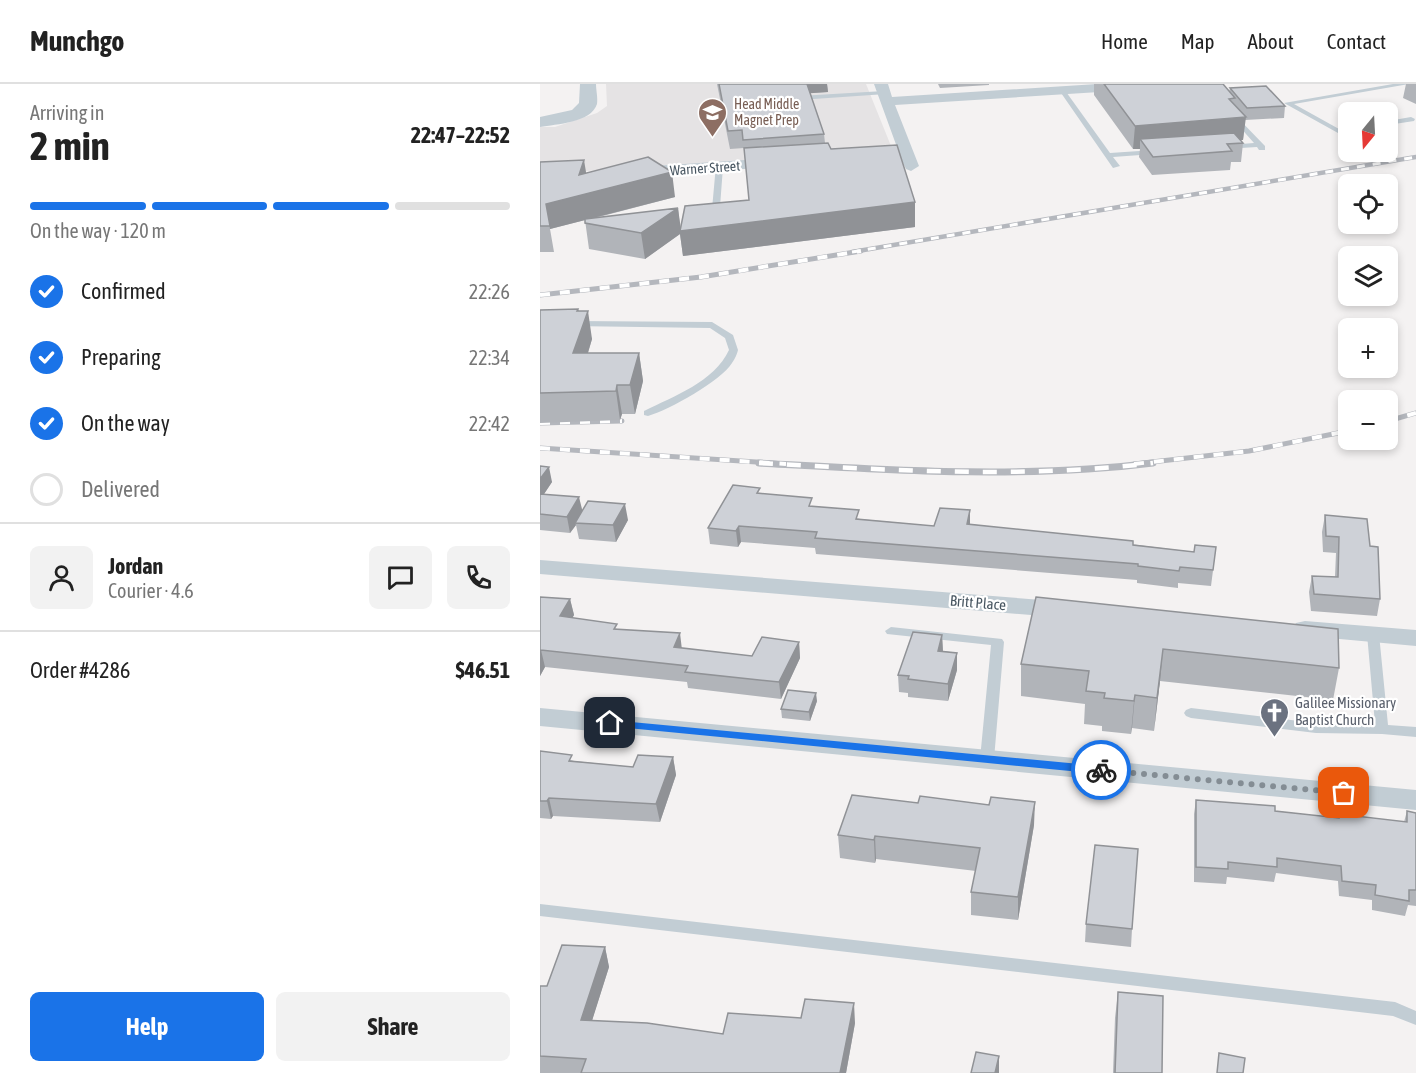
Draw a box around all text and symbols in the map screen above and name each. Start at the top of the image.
text: Munchgo [30,25,124,57]
text: Home [1101,29,1148,53]
text: Map [1181,29,1215,53]
text: About [1248,29,1294,53]
text: Contact [1327,29,1386,53]
school or university icon: Head Middle Magnet Prep [697,96,729,138]
place label: Head Middle Magnet Prep [734,96,799,128]
text: Arriving in [30,101,104,124]
north arrow [1338,102,1398,162]
map controls [1338,102,1398,450]
text: 22:47–22:52 [411,122,510,148]
text: 2 min [30,124,110,168]
street label: Warner Street [669,158,741,178]
button: locate [1338,174,1398,234]
text: On the way · 120 m [30,219,166,242]
button: layers [1338,246,1398,306]
icon: check [30,275,63,308]
text: Confirmed [81,278,166,304]
text: 22:26 [469,280,510,303]
button: + [1338,318,1398,378]
icon: check [30,341,63,374]
text: Preparing [81,344,161,370]
text: 22:34 [469,346,510,369]
button: − [1338,390,1398,450]
icon: check [30,407,63,440]
text: On the way [81,410,170,436]
text: 22:42 [469,412,510,435]
text: Delivered [81,476,160,502]
button: person [30,546,93,609]
button: chat [369,546,432,609]
button: phone [447,546,510,609]
text: Jordan [108,553,163,579]
text: Courier · 4.6 [108,579,194,602]
street label: Britt Place [949,592,1007,613]
text: Order #4286 [30,657,130,683]
text: $46.51 [455,657,510,683]
place label: Galilee Missionary Baptist Church [1295,694,1396,728]
church icon: Galilee Missionary Baptist Church [1258,696,1290,738]
pin [584,697,635,748]
icon: home [593,706,626,739]
courier [1071,740,1131,800]
icon: bike [1085,754,1118,787]
pin [1318,767,1369,818]
icon: bag [1327,776,1360,809]
button: Help [30,992,264,1061]
button: Share [276,992,510,1061]

